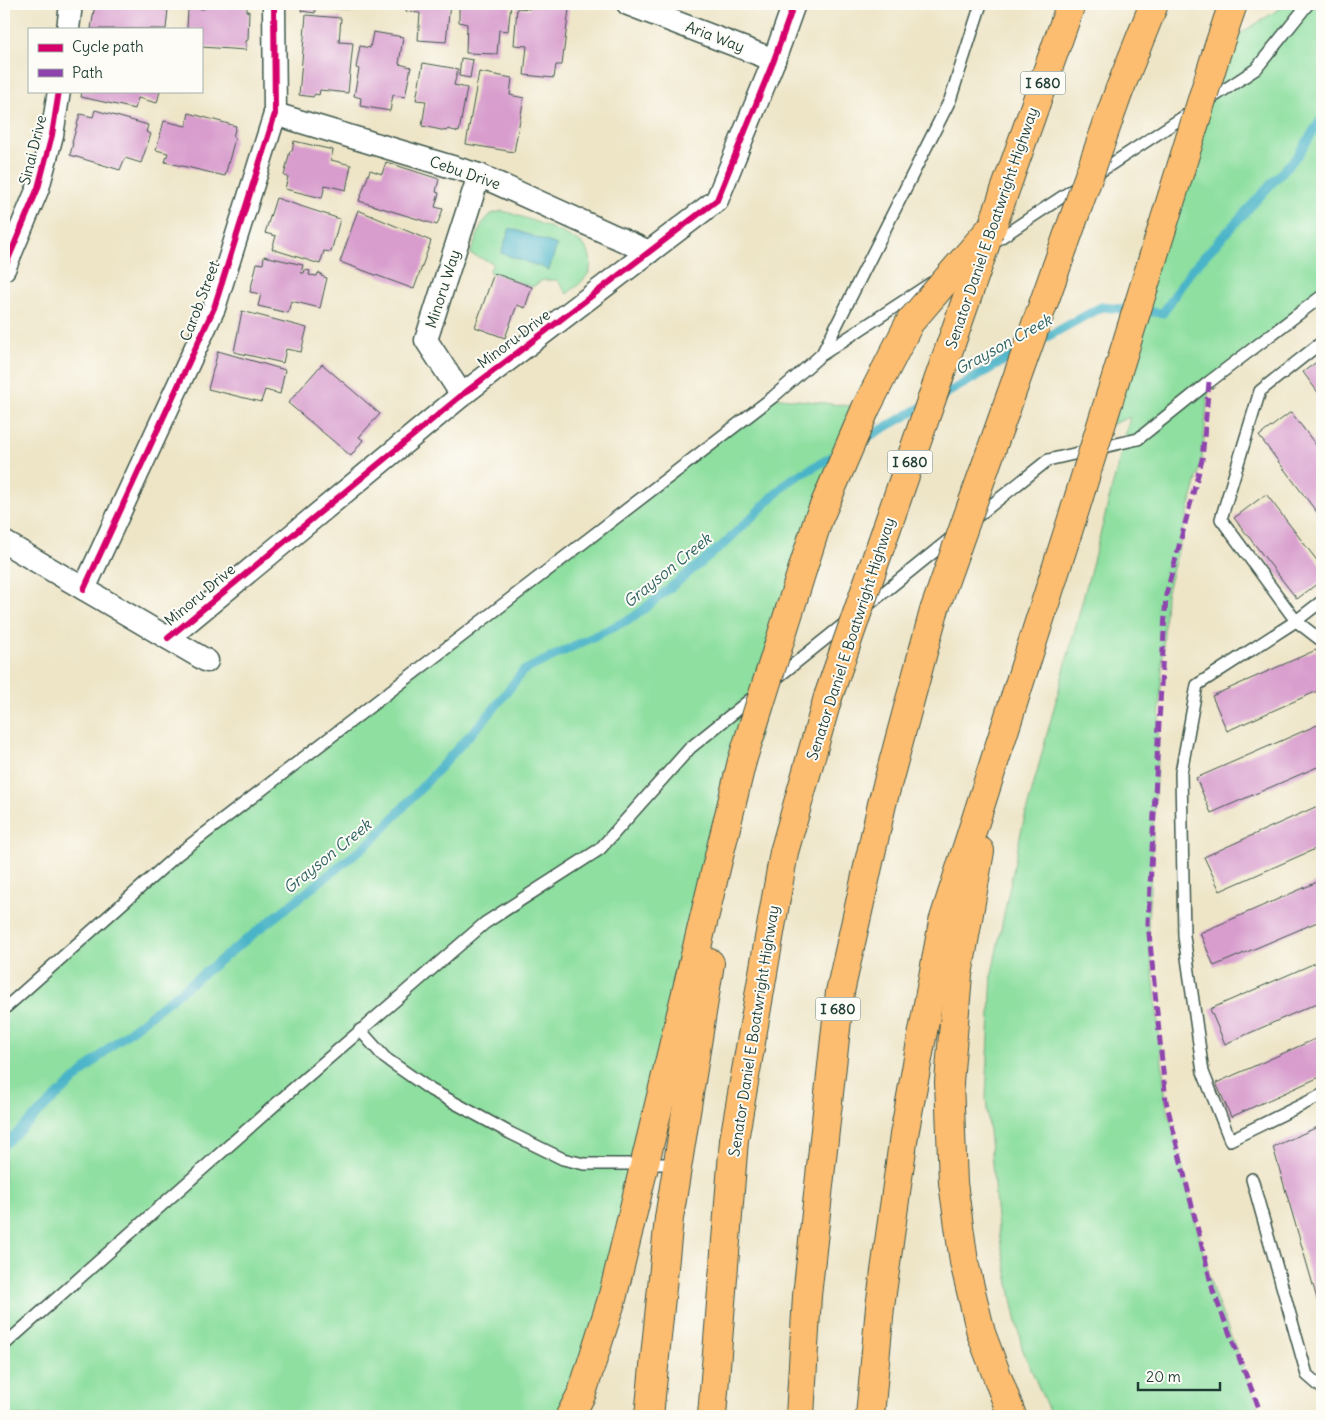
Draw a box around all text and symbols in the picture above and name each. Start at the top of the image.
street label: Aria Way [683,17,747,56]
legend [28,28,202,92]
text: Cycle path [72,37,144,56]
text: Path [72,63,103,82]
road number: I 680 [1020,72,1066,95]
street label: Senator Daniel E Boatwright Highway [941,105,1042,351]
street label: Sinai Drive [15,113,50,187]
street label: Cebu Drive [427,152,503,193]
street label: Minoru Way [421,247,464,330]
street label: Carob Street [176,258,224,344]
street label: Minoru Drive [473,305,554,372]
water label: Grayson Creek [951,308,1056,379]
road number: I 680 [888,451,932,474]
street label: Senator Daniel E Boatwright Highway [802,515,899,763]
water label: Grayson Creek [619,527,716,612]
street label: Minoru Drive [160,560,239,630]
water label: Grayson Creek [279,813,376,898]
street label: Senator Daniel E Boatwright Highway [724,904,783,1158]
road number: I 680 [816,998,860,1021]
scale bar [1138,1360,1221,1392]
text: 20 m [1146,1367,1181,1386]

